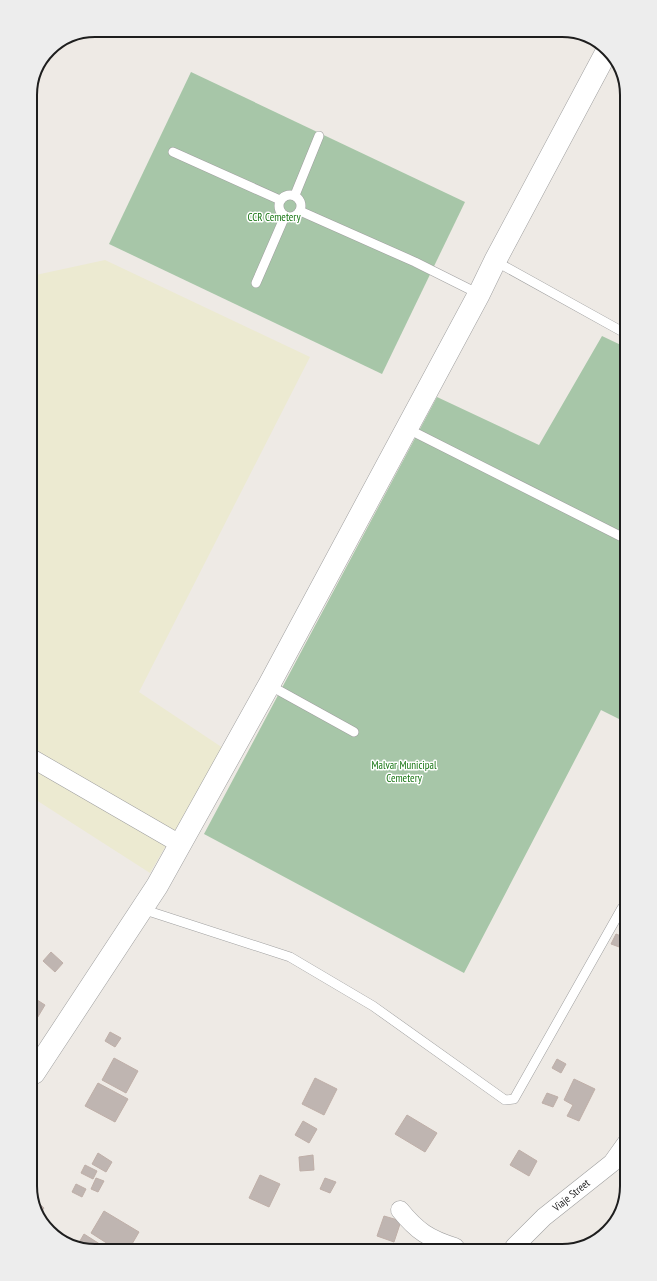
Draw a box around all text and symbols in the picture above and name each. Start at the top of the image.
park label: CCR Cemetery [247,210,301,224]
park label: Malvar Municipal Cemetery [371,758,437,785]
street label: Viaje Street [549,1176,592,1215]

